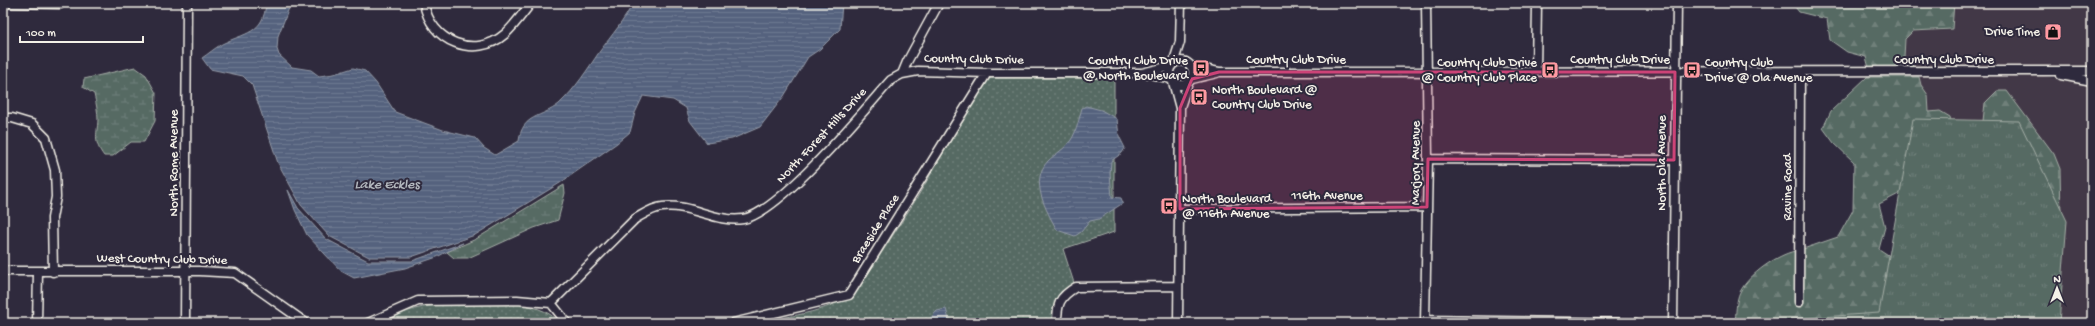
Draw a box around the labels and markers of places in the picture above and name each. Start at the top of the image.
shop icon: Drive Time [2043,22,2063,42]
place label: Drive Time [1984,25,2040,40]
place label: Country Club Drive @ North Boulevard [1083,54,1189,84]
place label: Country Club Drive @ Country Club Place [1421,56,1537,86]
place label: Country Club Drive @ Ola Avenue [1704,56,1813,86]
bus stop icon: Country Club Drive @ North Boulevard [1191,58,1211,78]
bus stop icon: Country Club Drive @ Country Club Place [1540,60,1560,80]
bus stop icon: Country Club Drive @ Ola Avenue [1682,60,1702,80]
place label: North Boulevard @ Country Club Drive [1212,83,1318,113]
bus stop icon: North Boulevard @ Country Club Drive [1189,87,1209,107]
place label: North Boulevard @ 116th Avenue [1182,192,1273,222]
bus stop icon: North Boulevard @ 116th Avenue [1159,196,1179,216]

